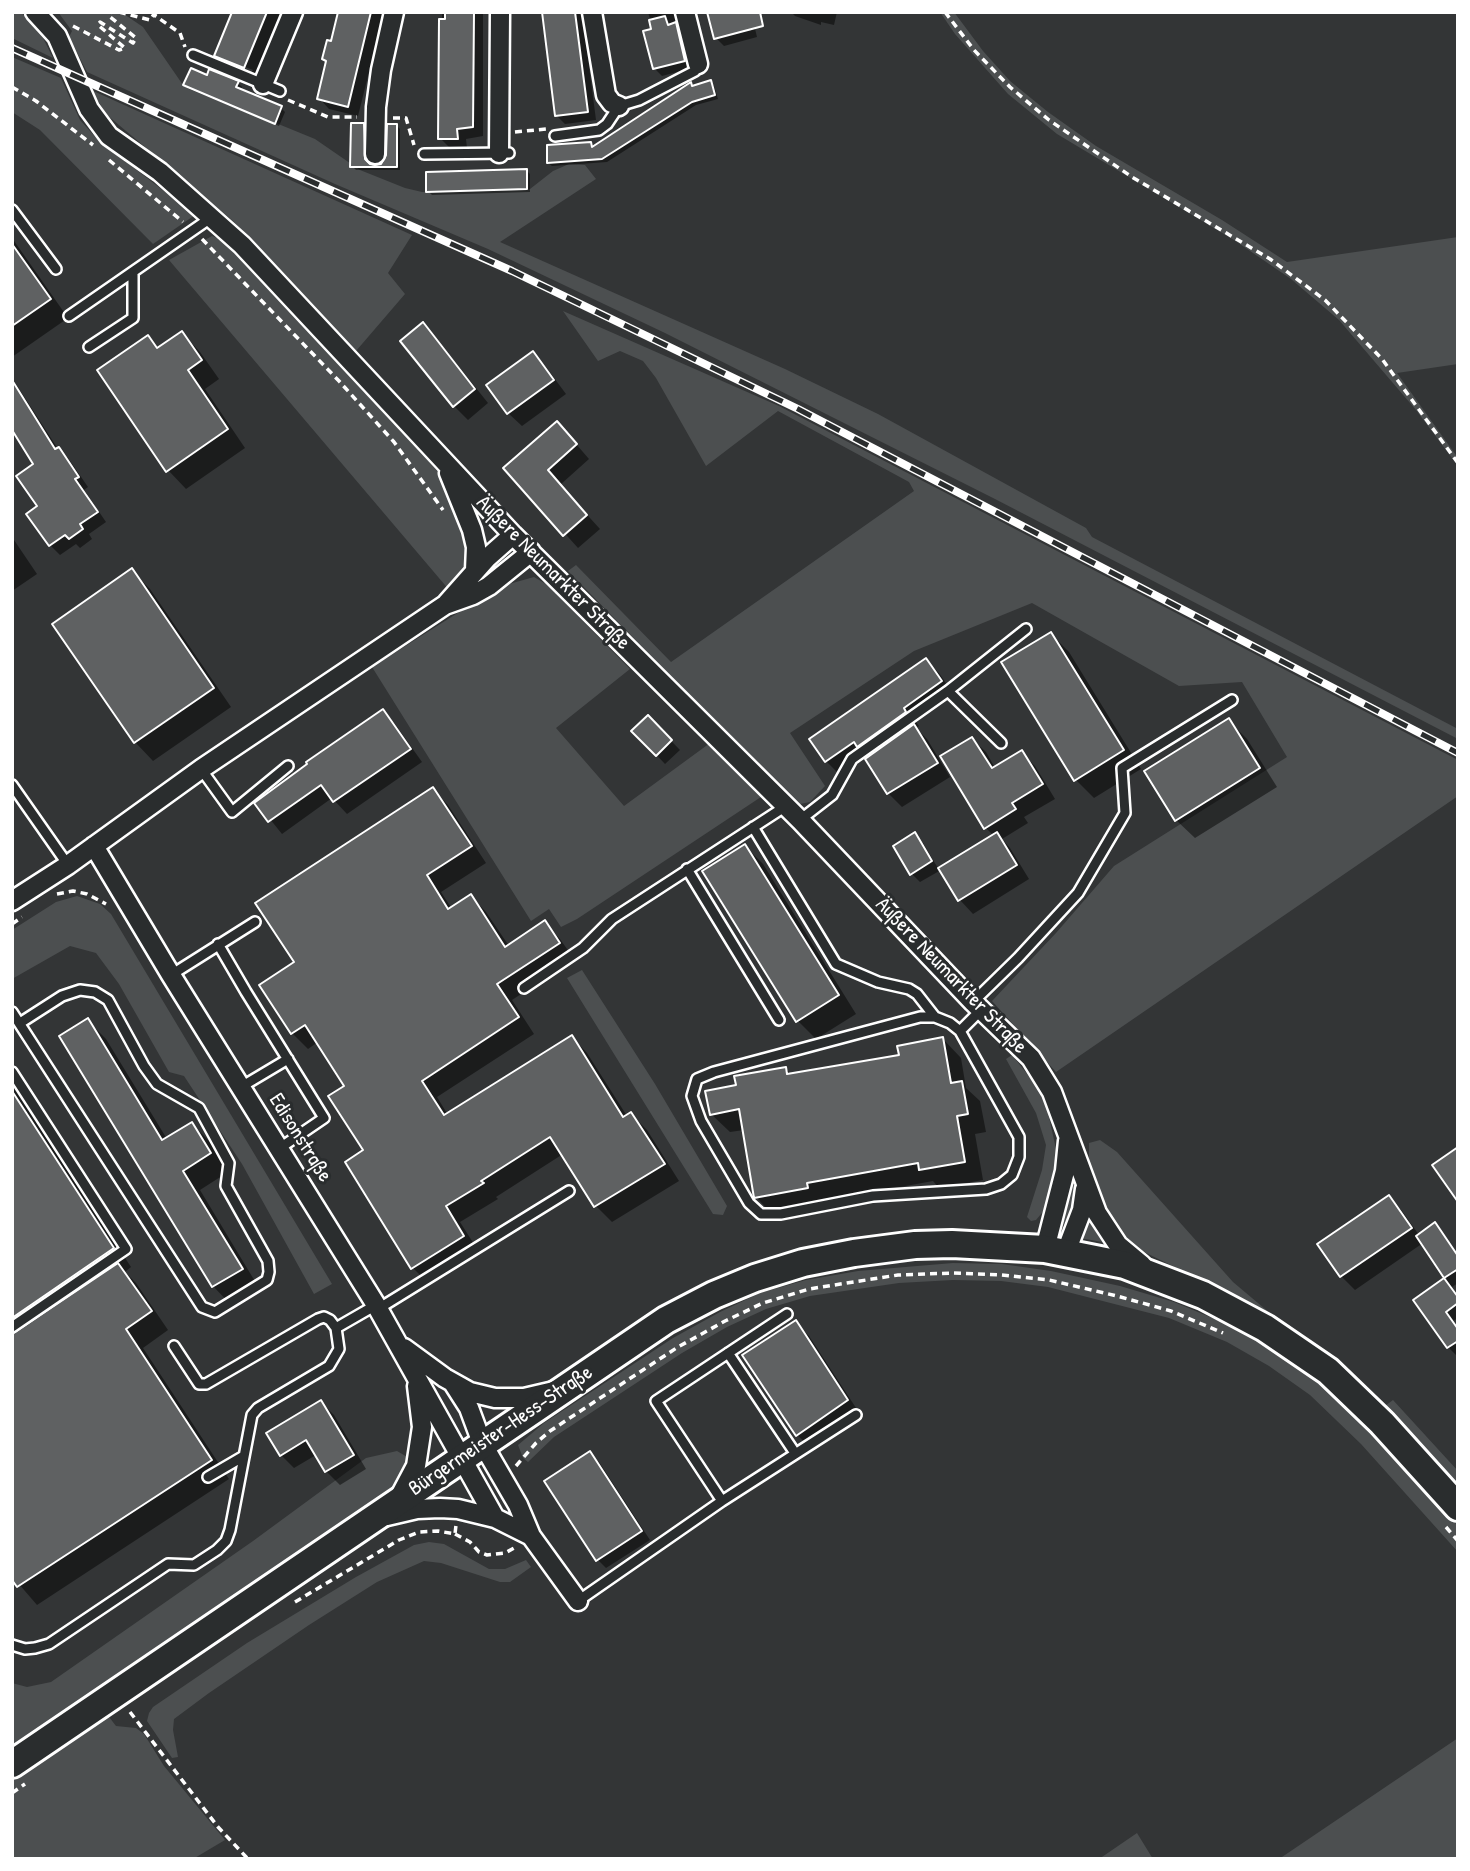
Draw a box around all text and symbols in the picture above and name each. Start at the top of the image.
street label: Äußere Neumarkter Straße [471,491,635,655]
street label: Äußere Neumarkter Straße [870,893,1032,1059]
street label: Edisonstraße [263,1089,337,1187]
street label: Bürgermeister-Hess-Straße [404,1360,598,1502]

